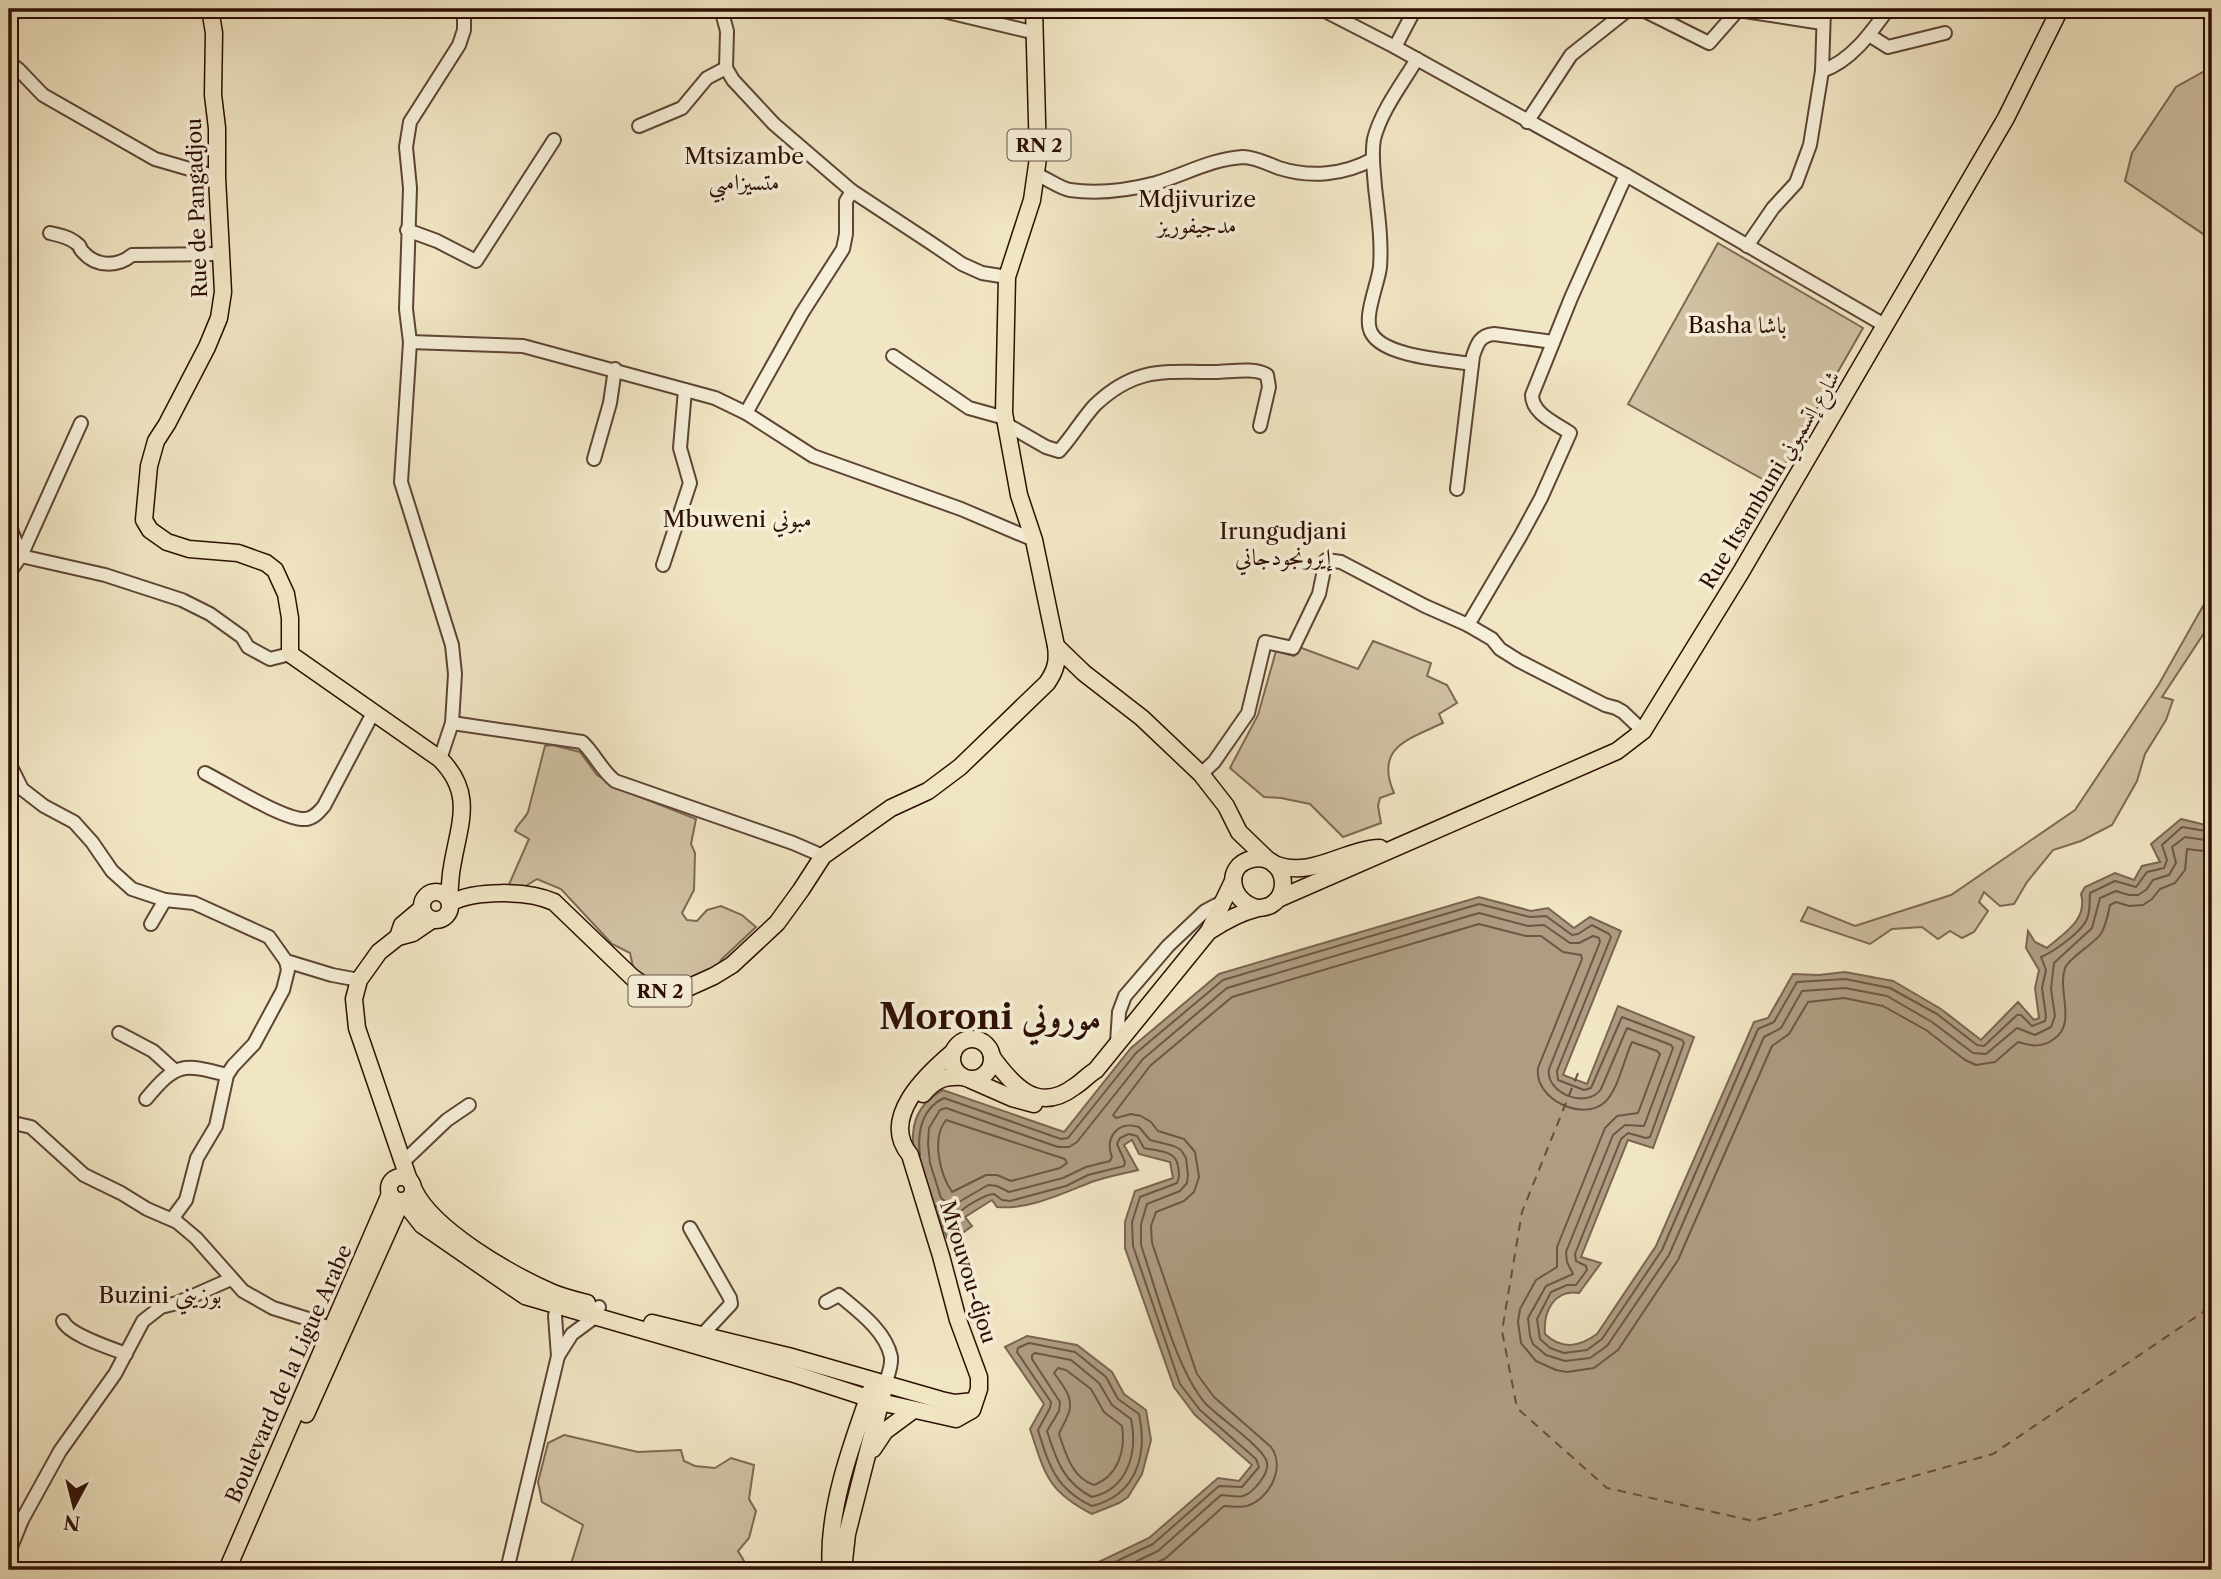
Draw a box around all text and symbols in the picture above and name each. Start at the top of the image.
street label: Rue de Pangadjou [181,117,212,299]
road number: RN 2 [1007,130,1070,160]
district label: Mtsizambe متسيزامبي [684,142,804,203]
district label: Mdjivurize مدجيفوريز [1138,185,1256,240]
district label: Basha باشا [1688,311,1786,339]
street label: Rue Itsambuni شارع إتسمبوني [1694,366,1850,596]
district label: Mbuweni مبوني [662,505,812,538]
district label: Irungudjani إيرونجودجاني [1219,517,1347,576]
road number: RN 2 [628,976,692,1007]
district label: Moroni موروني [879,995,1101,1046]
street label: Mvouvou-djou [935,1198,1002,1346]
street label: Boulevard de la Ligue Arabe [220,1241,357,1507]
district label: Buzini بوزيني [98,1281,222,1315]
north arrow [38,1470,108,1540]
text: N [62,1510,82,1535]

